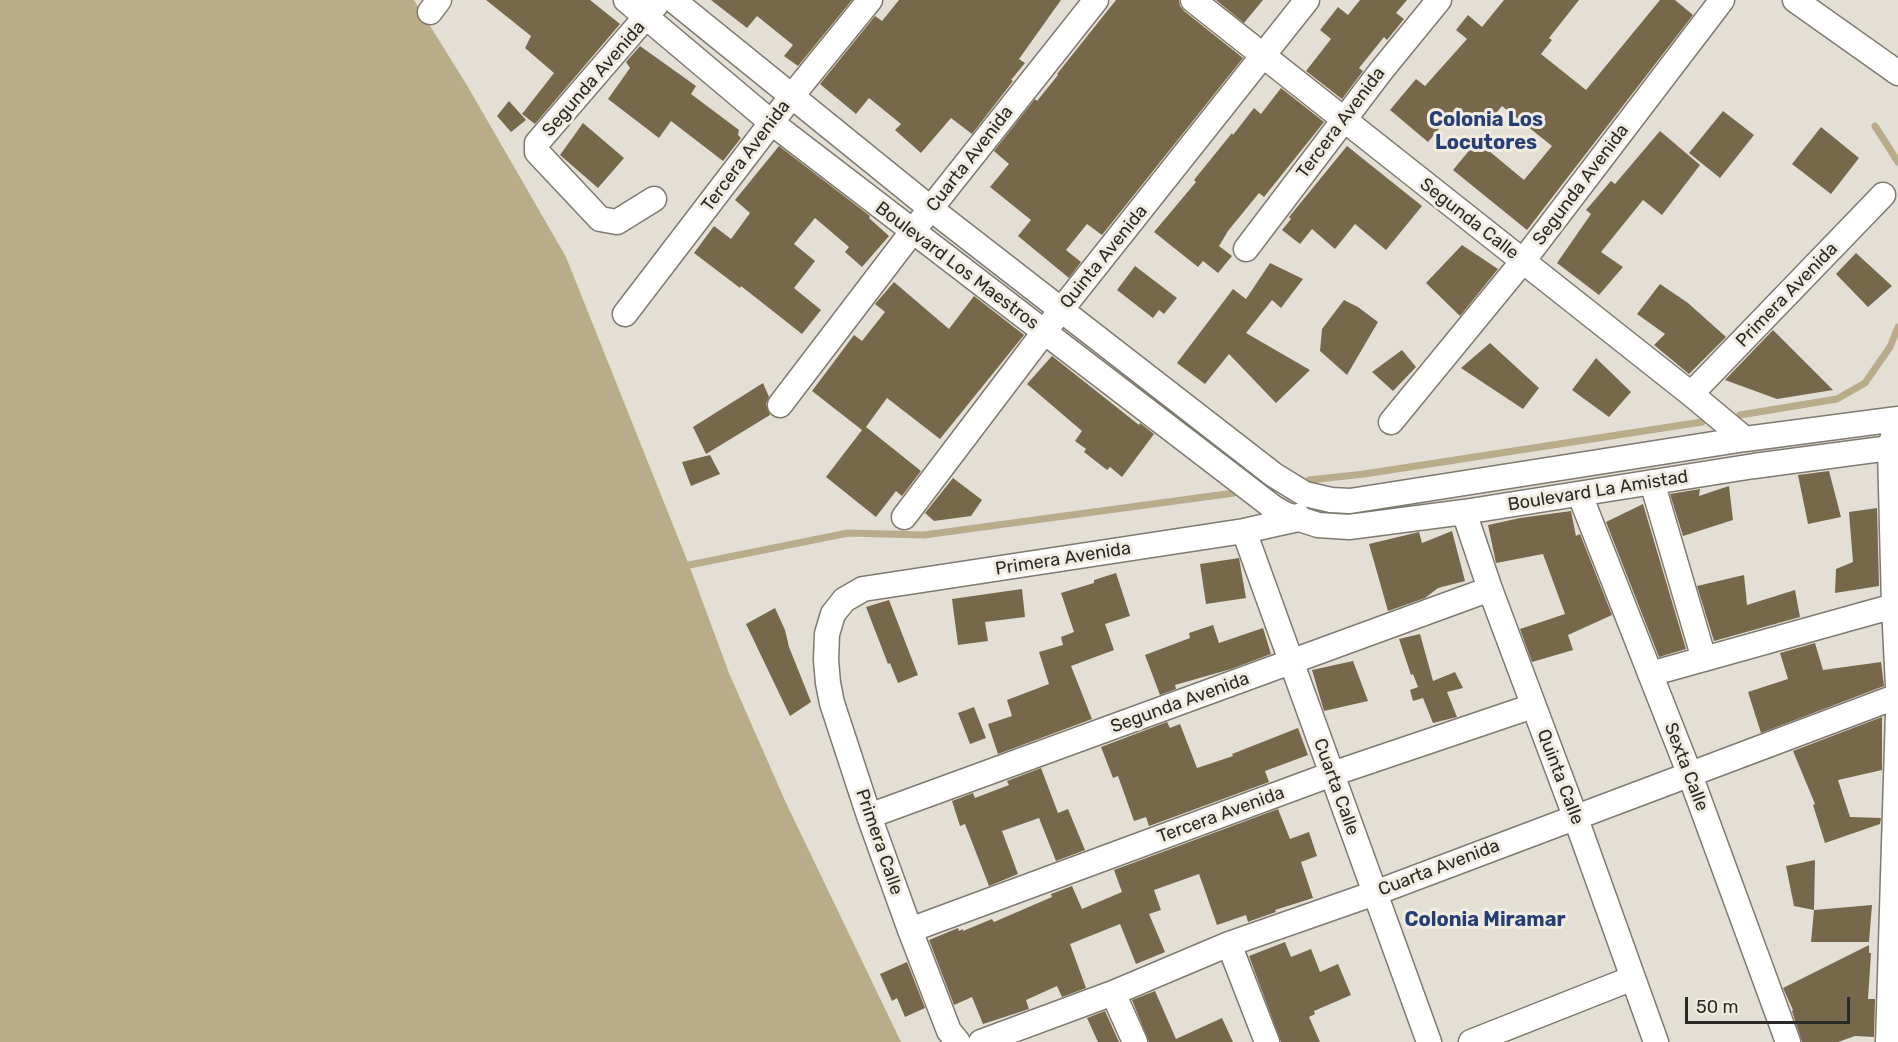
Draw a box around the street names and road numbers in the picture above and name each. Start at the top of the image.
street label: Segunda Avenida [538,17,650,141]
street label: Tercera Avenida [1292,63,1390,183]
street label: Tercera Avenida [697,96,795,216]
street label: Cuarta Avenida [922,102,1018,216]
street label: Segunda Avenida [1528,120,1634,250]
street label: Segunda Calle [1415,174,1523,264]
street label: Boulevard Los Maestros [871,197,1043,335]
street label: Quinta Avenida [1056,201,1152,313]
street label: Primera Avenida [1732,238,1842,352]
street label: Boulevard La Amistad [1506,466,1690,516]
street label: Primera Avenida [994,538,1132,580]
street label: Segunda Avenida [1108,668,1252,738]
street label: Sexta Calle [1659,720,1713,814]
street label: Quinta Calle [1532,726,1588,828]
street label: Cuarta Calle [1308,736,1364,838]
street label: Tercera Avenida [1155,782,1287,848]
street label: Primera Calle [851,786,907,898]
street label: Cuarta Avenida [1375,835,1503,901]

